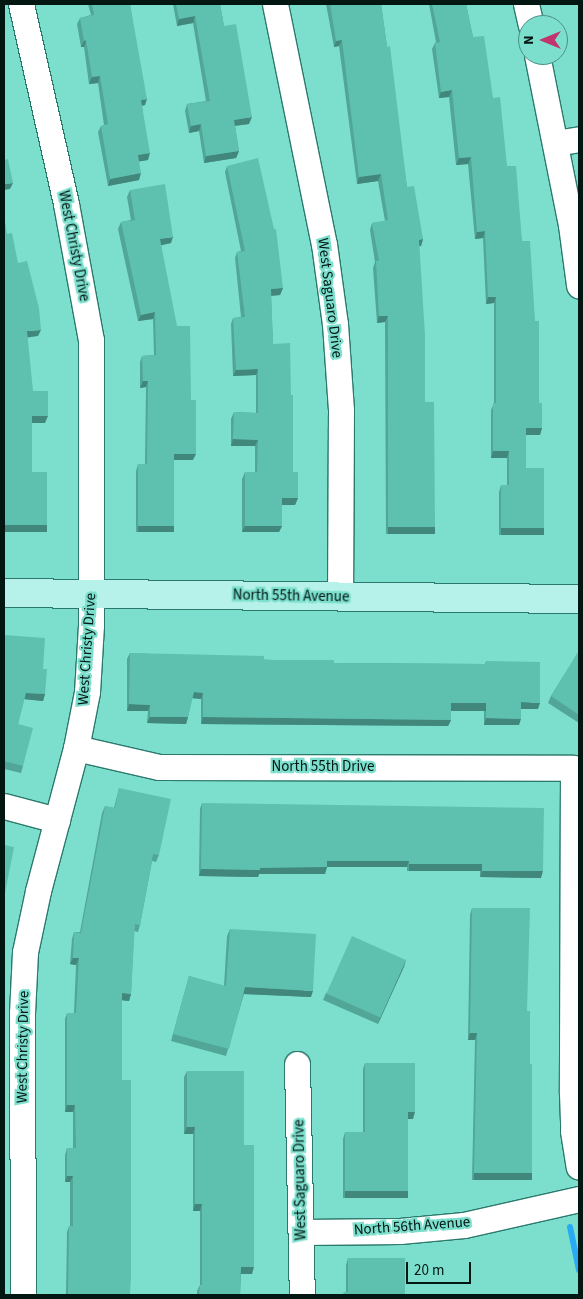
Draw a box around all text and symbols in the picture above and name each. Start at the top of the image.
north arrow [518,15,568,65]
text: N [519,35,539,45]
street label: West Christy Drive [54,189,94,303]
street label: West Saguaro Drive [314,237,346,359]
street label: North 55th Avenue [233,586,349,606]
street label: West Christy Drive [74,592,100,706]
street label: North 55th Drive [272,758,374,776]
street label: West Christy Drive [13,991,33,1103]
street label: West Saguaro Drive [290,1119,310,1241]
street label: North 56th Avenue [353,1213,471,1239]
scale bar [408,1252,473,1284]
text: 20 m [414,1260,444,1281]

